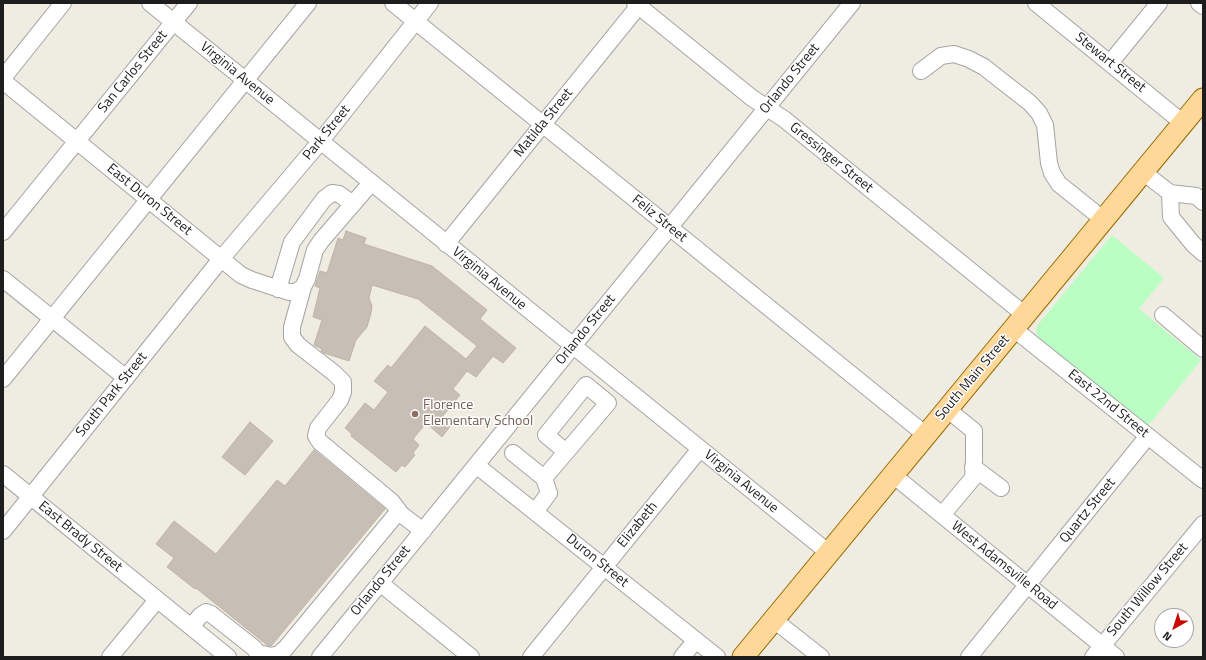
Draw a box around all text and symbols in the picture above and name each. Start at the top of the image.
street label: San Carlos Street [95,27,171,117]
street label: Stewart Street [1071,29,1149,97]
street label: Virginia Avenue [196,39,278,109]
street label: Orlando Street [756,40,824,118]
street label: Matilda Street [511,85,577,161]
street label: Park Street [300,102,354,164]
street label: Gressinger Street [786,119,876,197]
street label: East Duron Street [103,161,195,239]
street label: Feliz Street [628,192,690,246]
street label: Virginia Avenue [448,244,530,314]
street label: Orlando Street [552,291,620,369]
street label: South Main Street [932,332,1014,424]
street label: South Park Street [73,349,151,441]
street label: East 22nd Street [1064,366,1152,442]
place label: Florence Elementary School [423,398,533,430]
marker: Florence Elementary School [410,409,420,419]
street label: Virginia Avenue [700,447,782,517]
street label: Quartz Street [1057,475,1119,547]
street label: East Brady Street [35,498,125,576]
street label: Elizabeth [614,499,662,551]
street label: West Adamsville Road [948,518,1060,614]
street label: Duron Street [562,531,632,591]
street label: South Willow Street [1104,540,1192,640]
street label: Orlando Street [347,542,415,620]
north arrow [1154,608,1194,648]
text: N [1159,628,1175,645]

